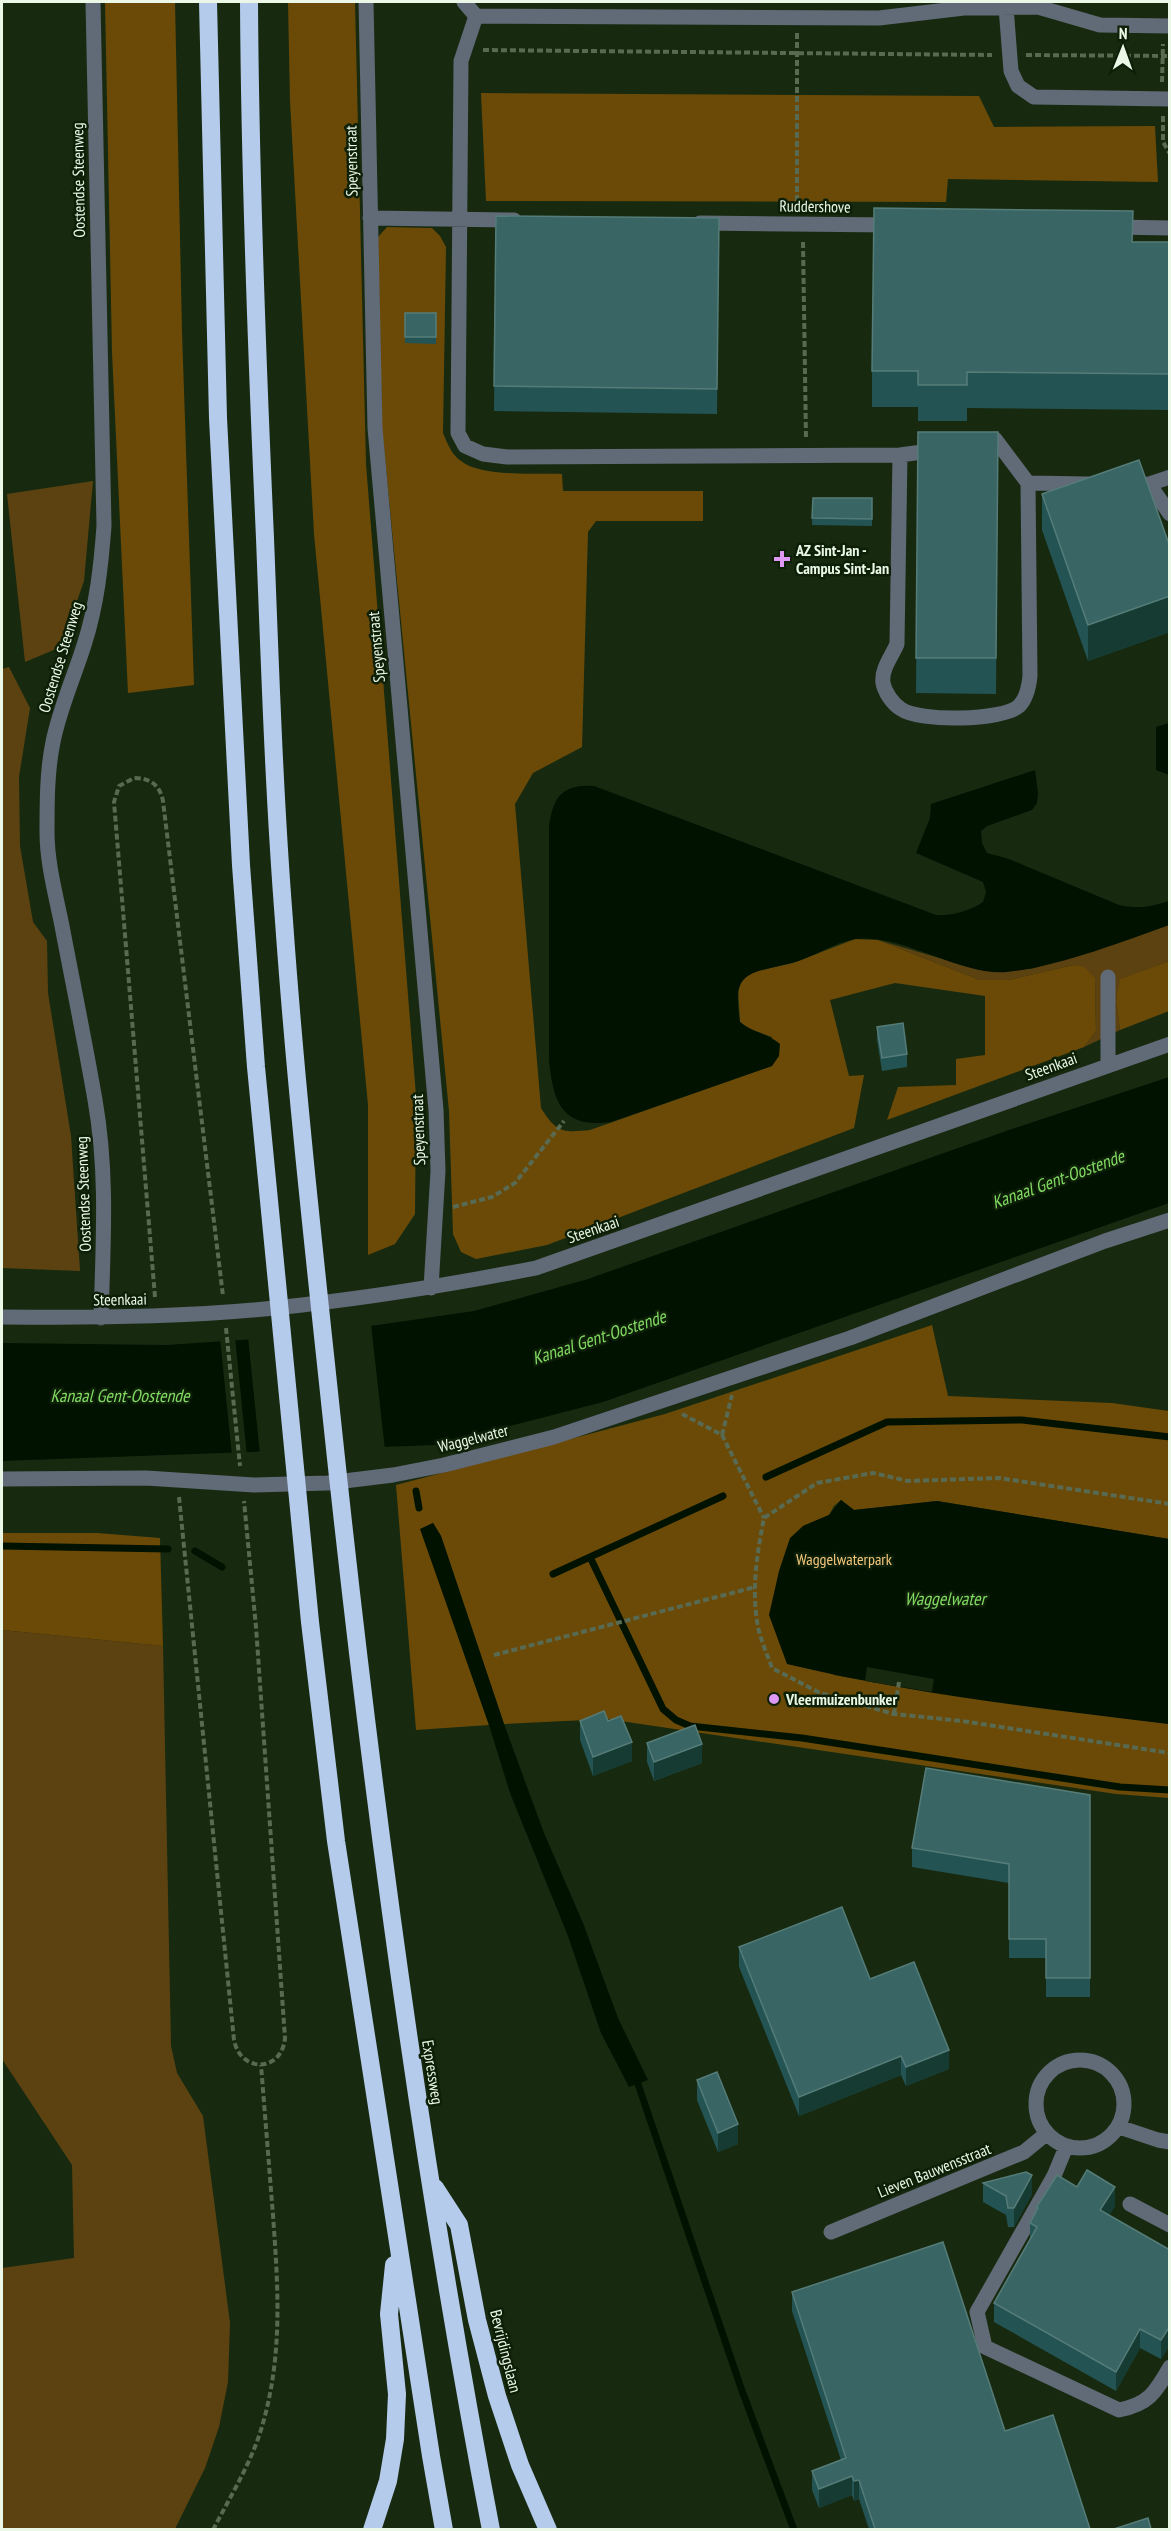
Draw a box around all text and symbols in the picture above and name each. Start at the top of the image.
north arrow [1093,18,1153,78]
text: N [1119,23,1128,43]
street label: Oostendse Steenweg [67,122,89,238]
street label: Speyenstraat [340,125,362,197]
street label: Ruddershove [779,195,851,217]
place label: AZ Sint-Jan - Campus Sint-Jan [795,540,889,578]
marker: AZ Sint-Jan - Campus Sint-Jan [773,550,791,568]
street label: Oostendse Steenweg [34,599,86,715]
street label: Speyenstraat [363,610,389,683]
street label: Steenkaai [1022,1047,1080,1085]
street label: Speyenstraat [407,1093,429,1166]
street label: Oostendse Steenweg [71,1136,95,1252]
water label: Kanaal Gent-Oostende [989,1144,1129,1214]
street label: Steenkaai [564,1211,622,1247]
street label: Steenkaai [93,1289,147,1309]
water label: Kanaal Gent-Oostende [529,1304,670,1369]
water label: Kanaal Gent-Oostende [50,1384,191,1407]
street label: Waggelwater [436,1419,511,1456]
park label: Waggelwaterpark [796,1549,893,1569]
water label: Waggelwater [905,1587,988,1610]
place label: Vleermuizenbunker [785,1689,897,1709]
marker: Vleermuizenbunker [767,1692,781,1706]
street label: Expressweg [418,2038,448,2106]
street label: Lieven Bauwensstraat [874,2138,994,2202]
street label: Bevrijdingslaan [486,2307,526,2395]

